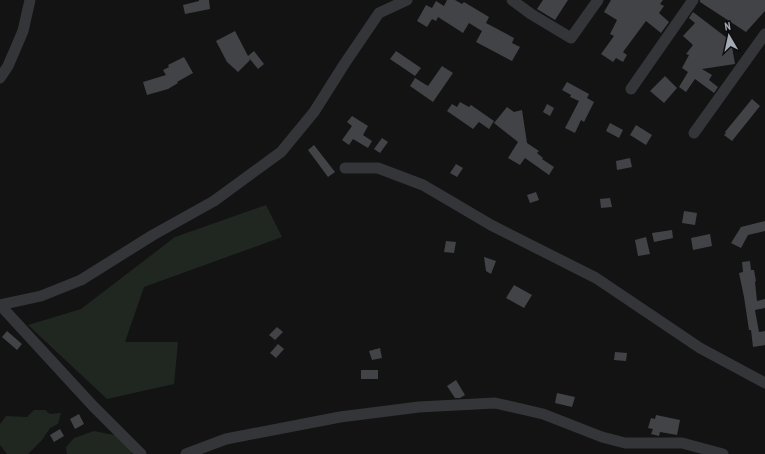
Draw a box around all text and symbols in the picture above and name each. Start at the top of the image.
north arrow [709,16,749,56]
text: N [723,19,732,34]

